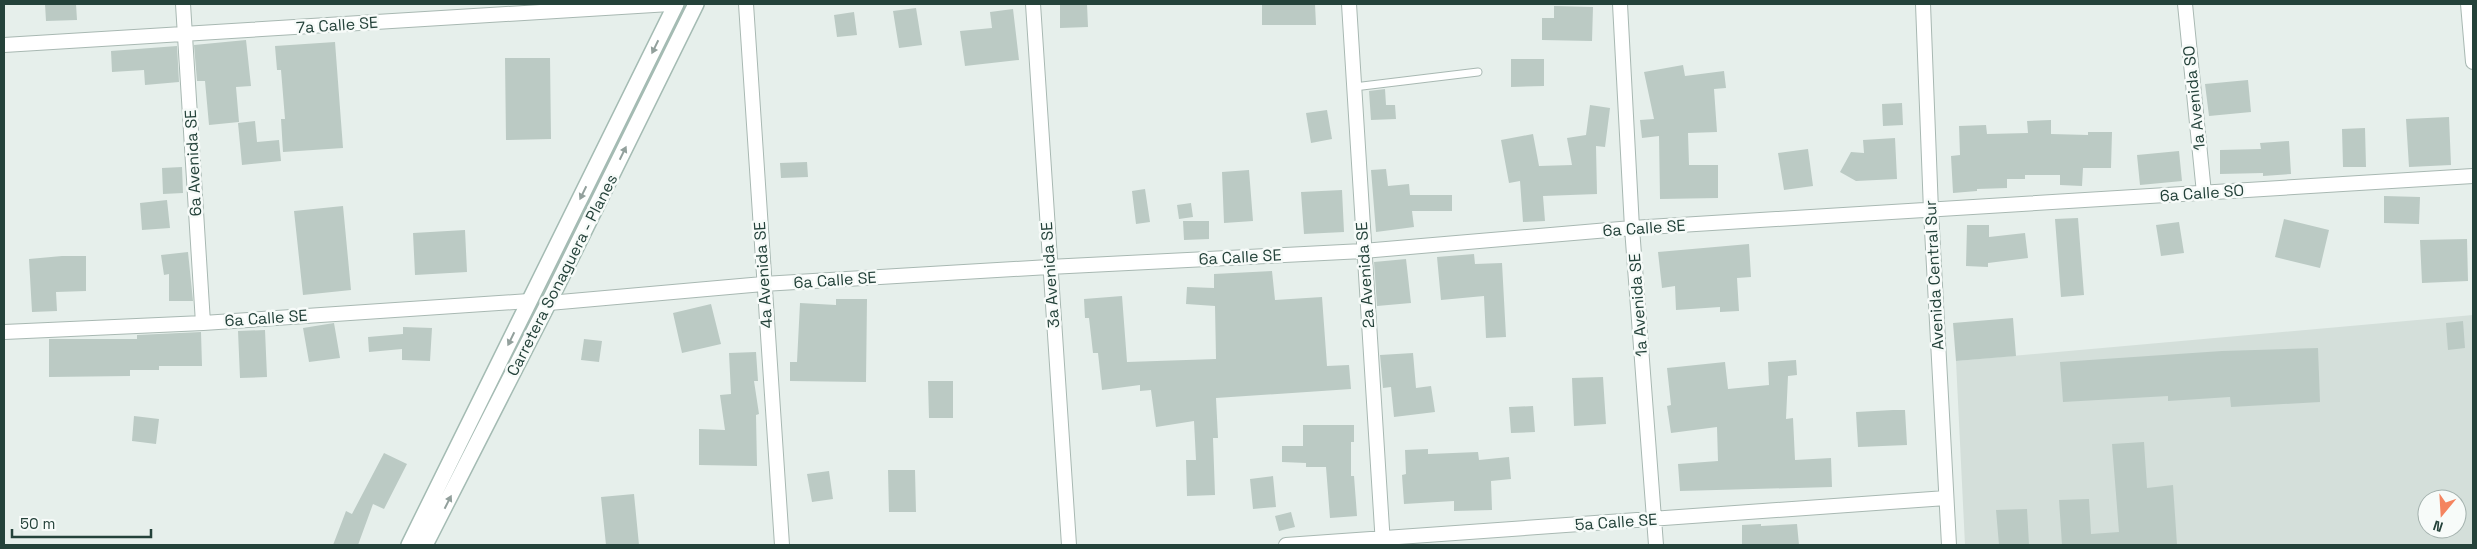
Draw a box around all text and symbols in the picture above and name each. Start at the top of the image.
street label: 7a Calle SE [295,12,379,38]
one-way arrow [650,40,659,55]
street label: 1a Avenida SO [2178,45,2210,151]
street label: 6a Avenida SE [180,109,206,217]
one-way arrow [619,146,627,160]
street label: Carretera Sonaguera - Planes [502,170,622,380]
street label: 6a Calle SO [2159,180,2245,206]
one-way arrow [578,186,586,200]
street label: Avenida Central Sur [1920,199,1948,351]
street label: 6a Calle SE [1602,215,1686,241]
street label: 4a Avenida SE [749,221,777,329]
street label: 3a Avenida SE [1036,221,1064,329]
street label: 2a Avenida SE [1351,221,1379,329]
street label: 6a Calle SE [1198,244,1282,270]
street label: 1a Avenida SE [1624,253,1652,357]
street label: 6a Calle SE [793,267,877,293]
street label: 6a Calle SE [224,305,308,331]
one-way arrow [506,332,514,346]
north arrow [2417,489,2467,539]
one-way arrow [444,495,452,509]
scale bar [12,506,151,538]
street label: 5a Calle SE [1574,509,1658,535]
text: 50 m [20,514,55,533]
text: N [2431,516,2445,536]

